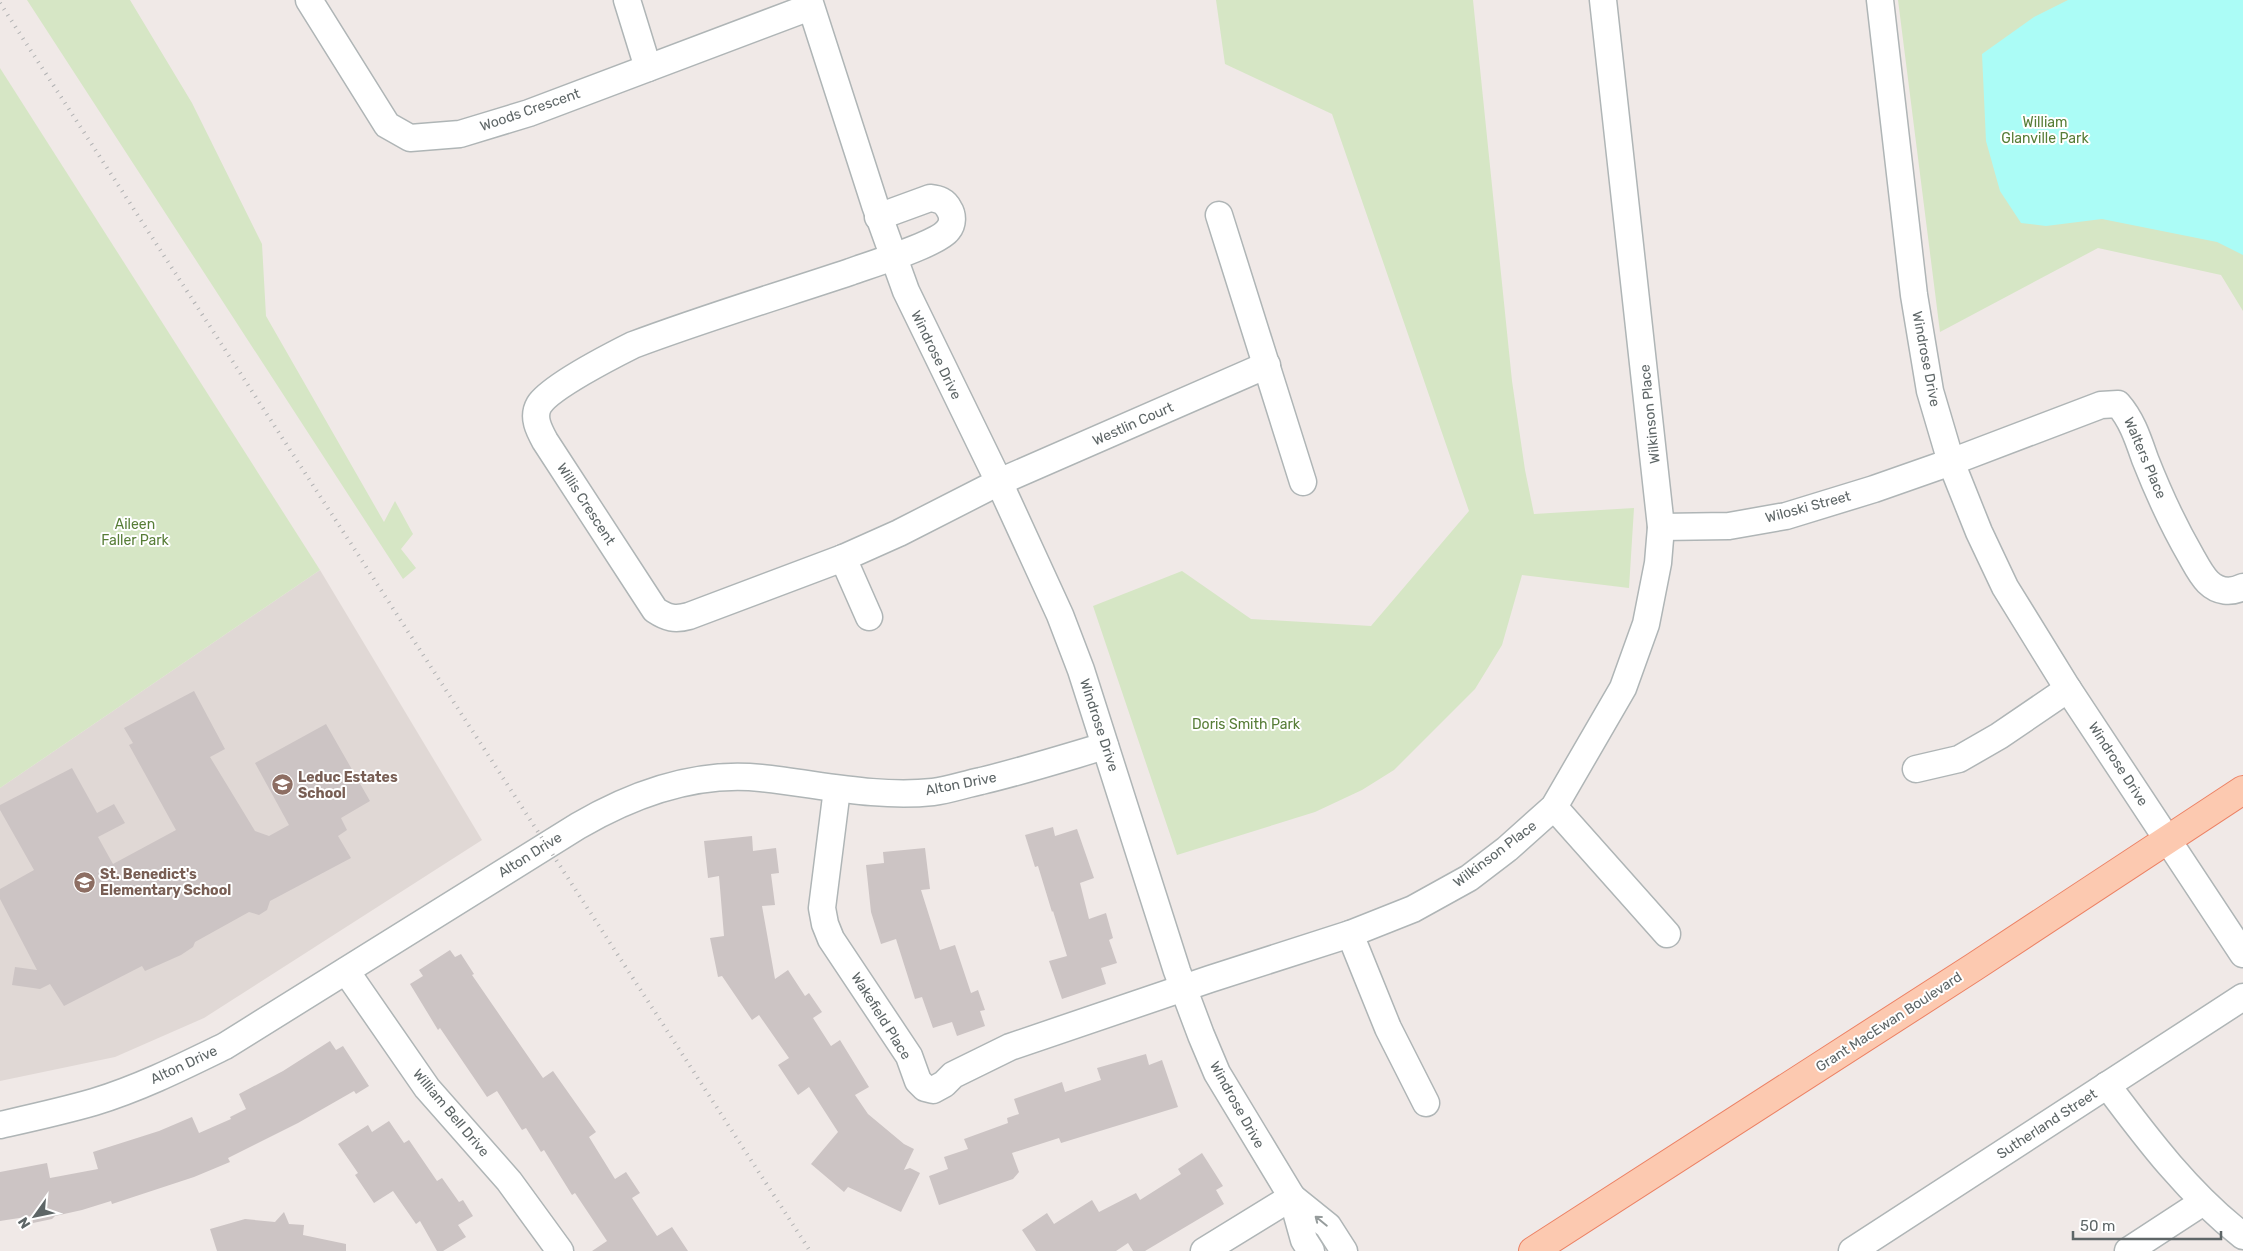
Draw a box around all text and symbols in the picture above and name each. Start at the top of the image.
street label: Woods Crescent [478,85,583,135]
park label: William Glanville Park [2001,114,2089,147]
street label: Windrose Drive [907,308,965,402]
street label: Windrose Drive [1908,310,1944,408]
street label: Wilkinson Place [1636,363,1664,465]
street label: Westlin Court [1090,398,1177,449]
street label: Walters Place [2120,415,2170,501]
street label: Willis Crescent [553,460,619,549]
street label: Wiloski Street [1763,487,1853,527]
park label: Aileen Faller Park [101,516,170,549]
street label: Windrose Drive [1076,676,1122,774]
park label: Doris Smith Park [1192,716,1301,733]
street label: Windrose Drive [2085,719,2152,809]
place label: Leduc Estates School [298,769,398,802]
street label: Alton Drive [924,769,998,799]
school or university icon: Leduc Estates School [270,773,294,797]
street label: Wilkinson Place [1450,817,1540,891]
street label: Alton Drive [495,829,565,881]
place label: St. Benedict's Elementary School [100,866,231,899]
school or university icon: St. Benedict's Elementary School [72,870,96,894]
street label: Grant MacEwan Boulevard [1813,968,1965,1076]
street label: Wakefield Place [847,969,915,1063]
street label: Alton Drive [148,1042,220,1088]
street label: Windrose Drive [1206,1059,1268,1152]
street label: William Bell Drive [409,1066,493,1161]
street label: Sutherland Street [1994,1085,2101,1163]
north arrow [10,1191,60,1241]
scale bar [2073,1208,2220,1240]
text: N [15,1214,34,1232]
one-way arrow [1315,1215,1328,1226]
text: 50 m [2080,1217,2115,1235]

